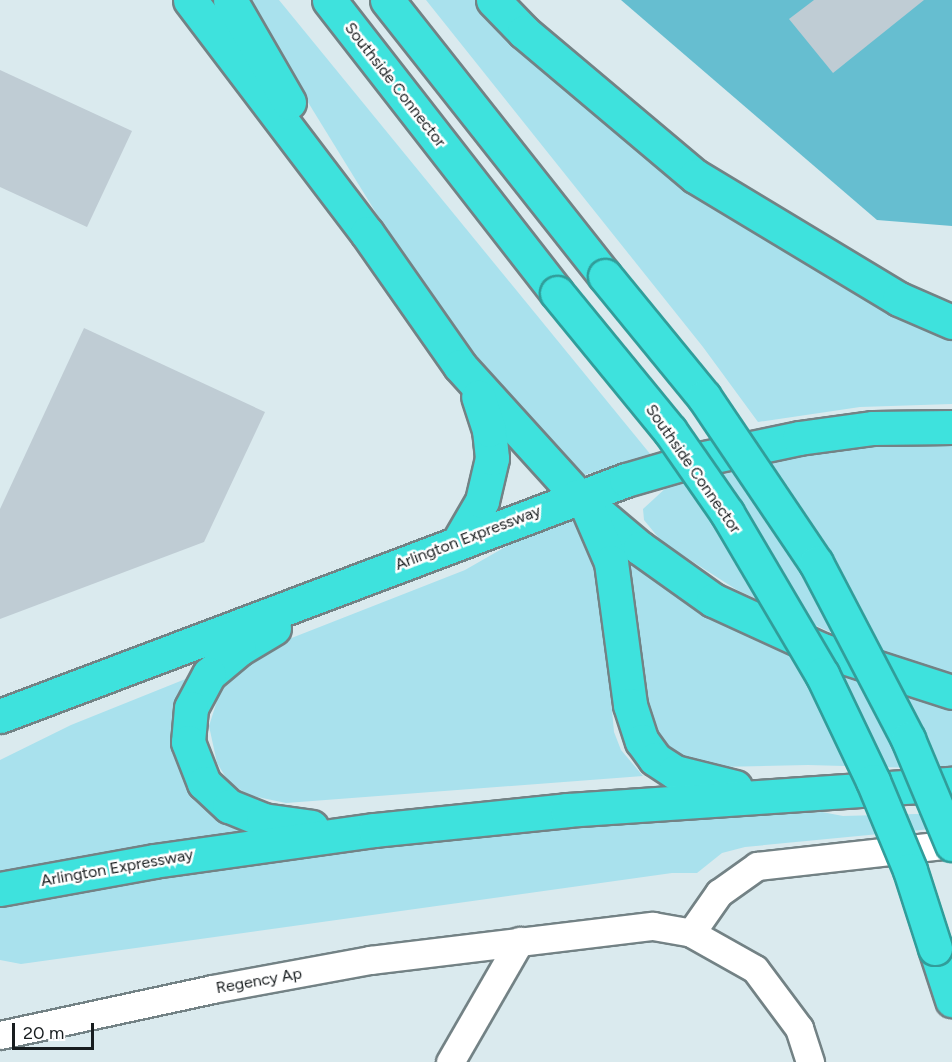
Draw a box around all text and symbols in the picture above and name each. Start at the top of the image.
street label: Southside Connector [340,19,450,151]
street label: Southside Connector [641,401,745,537]
street label: Arlington Expressway [393,501,543,575]
street label: Arlington Expressway [39,845,195,891]
street label: Regency Ap [215,964,303,998]
scale bar [15,1011,98,1049]
text: 20 m [23,1022,64,1044]

